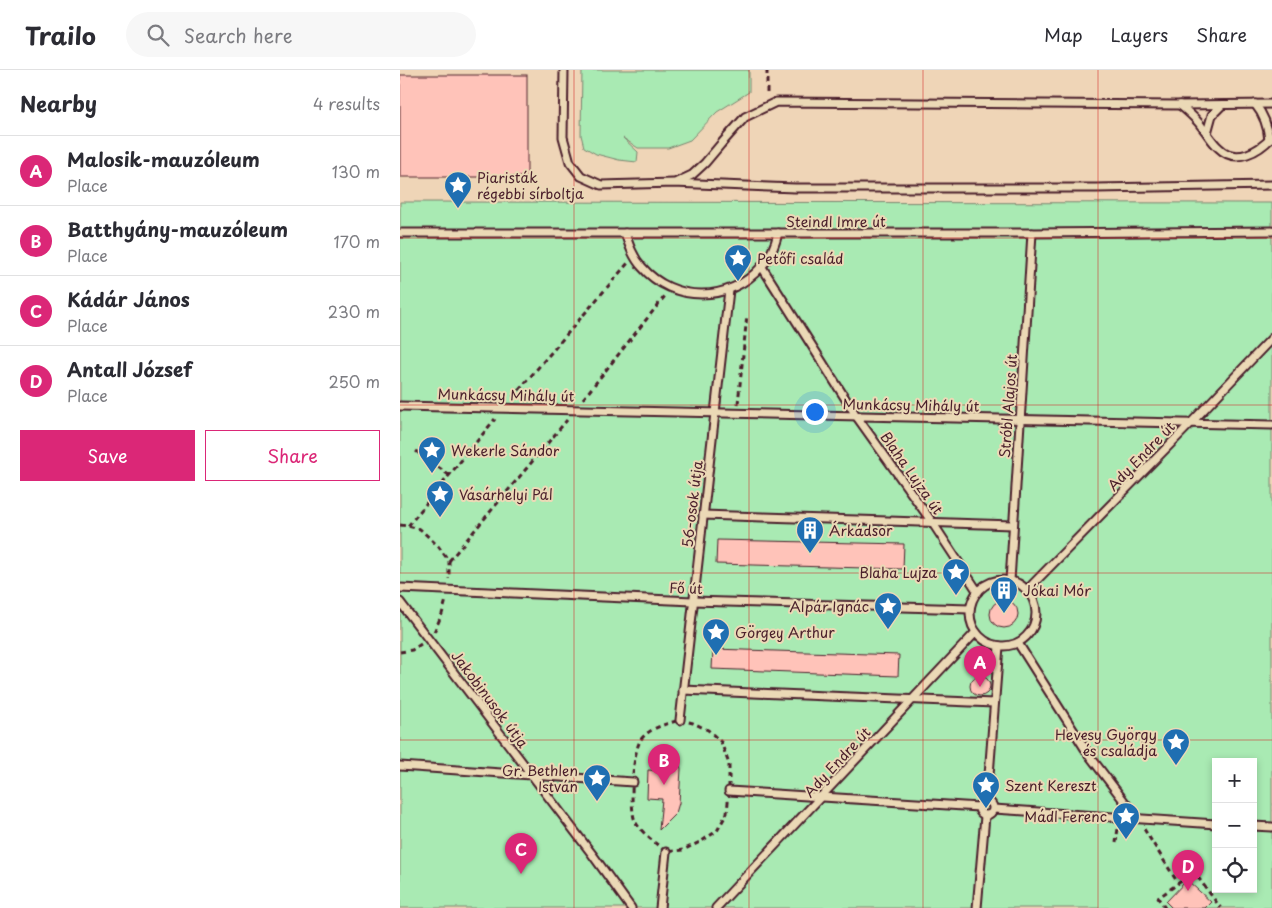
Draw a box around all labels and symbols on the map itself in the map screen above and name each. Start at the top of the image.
place label: Piaristák régebbi sírboltja [477,167,584,204]
place icon: Piaristák régebbi sírboltja [443,170,473,209]
street label: Steindl Imre út [786,211,886,232]
place icon: Petőfi család [723,243,753,282]
place label: Petőfi család [757,248,843,269]
street label: Stróbl Alajos út [994,353,1022,459]
street label: Munkácsy Mihály út [437,383,575,407]
street label: Munkácsy Mihály út [842,393,980,417]
your location [802,399,828,425]
street label: Ady Endre út [1102,416,1180,495]
street label: Blaha Lujza út [876,427,948,519]
place icon: Wekerle Sándor [417,435,447,474]
place label: Wekerle Sándor [451,440,560,461]
street label: 56-osok útja [676,459,708,549]
place icon: Vásárhelyi Pál [425,479,455,518]
place label: Vásárhelyi Pál [459,484,553,505]
building icon: Árkádsor [795,515,825,554]
place label: Árkádsor [829,520,893,541]
place icon: Blaha Lujza [941,557,971,596]
place label: Blaha Lujza [859,562,937,583]
building icon: Jókai Mór [989,575,1019,614]
street label: Fő út [669,577,703,599]
place label: Jókai Mór [1023,580,1091,601]
place icon: Alpár Ignác [873,591,903,630]
place label: Alpár Ignác [789,596,869,617]
place icon: Görgey Arthur [701,617,731,656]
place label: Görgey Arthur [735,622,835,643]
street label: Jakobinusok útja [447,646,534,752]
pin: A [964,646,996,687]
street label: Ady Endre út [799,722,875,802]
place label: Hevesy György és családja [1055,724,1157,761]
place icon: Hevesy György és családja [1161,727,1191,766]
pin: B [648,744,680,785]
place label: Gr. Bethlen István [502,760,578,797]
place icon: Gr. Bethlen István [582,763,612,802]
place icon: Szent Kereszt [971,770,1001,809]
place label: Szent Kereszt [1005,775,1097,796]
place icon: Mádl Ferenc [1111,801,1141,840]
place label: Mádl Ferenc [1024,806,1107,827]
pin: C [505,833,537,874]
pin: D [1172,850,1204,891]

